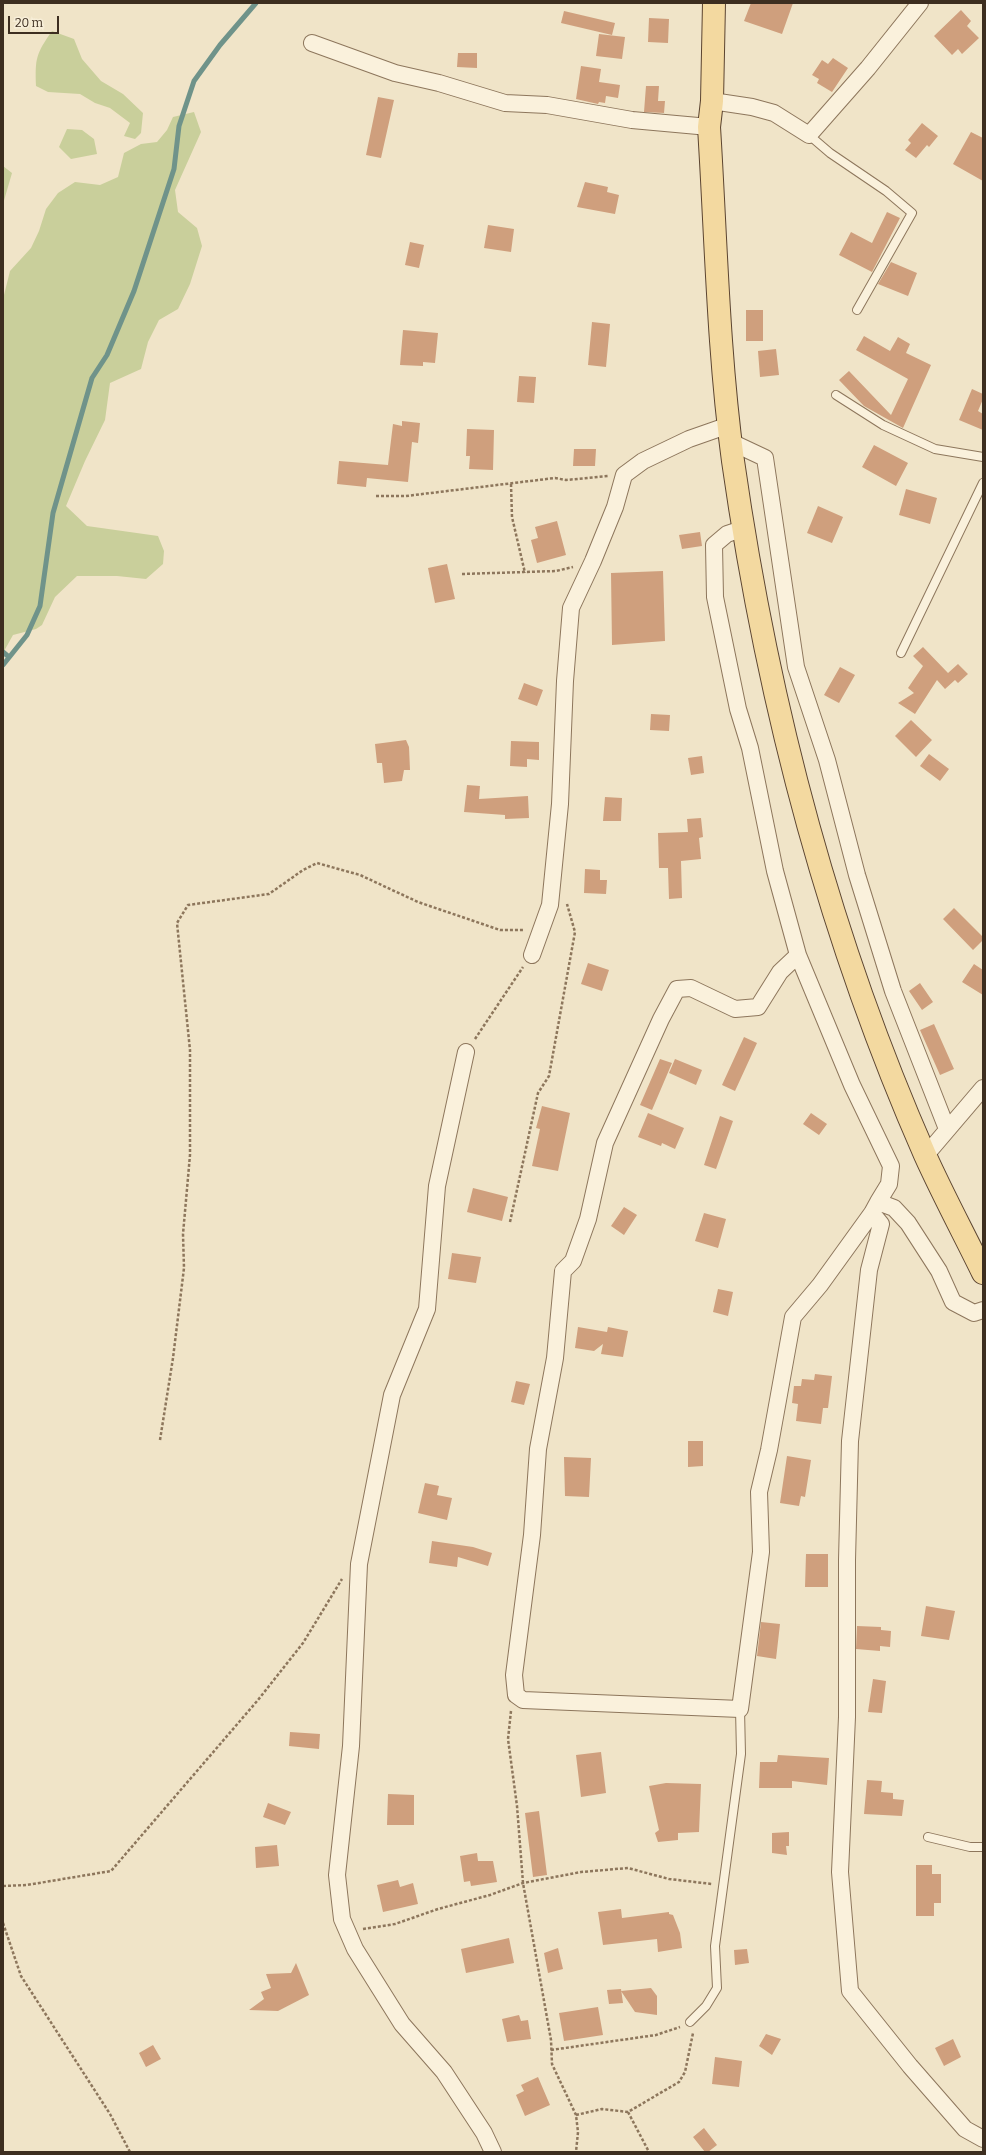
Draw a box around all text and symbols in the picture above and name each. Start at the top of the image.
scale bar [10,8,61,34]
text: 20 m [15,16,43,30]

